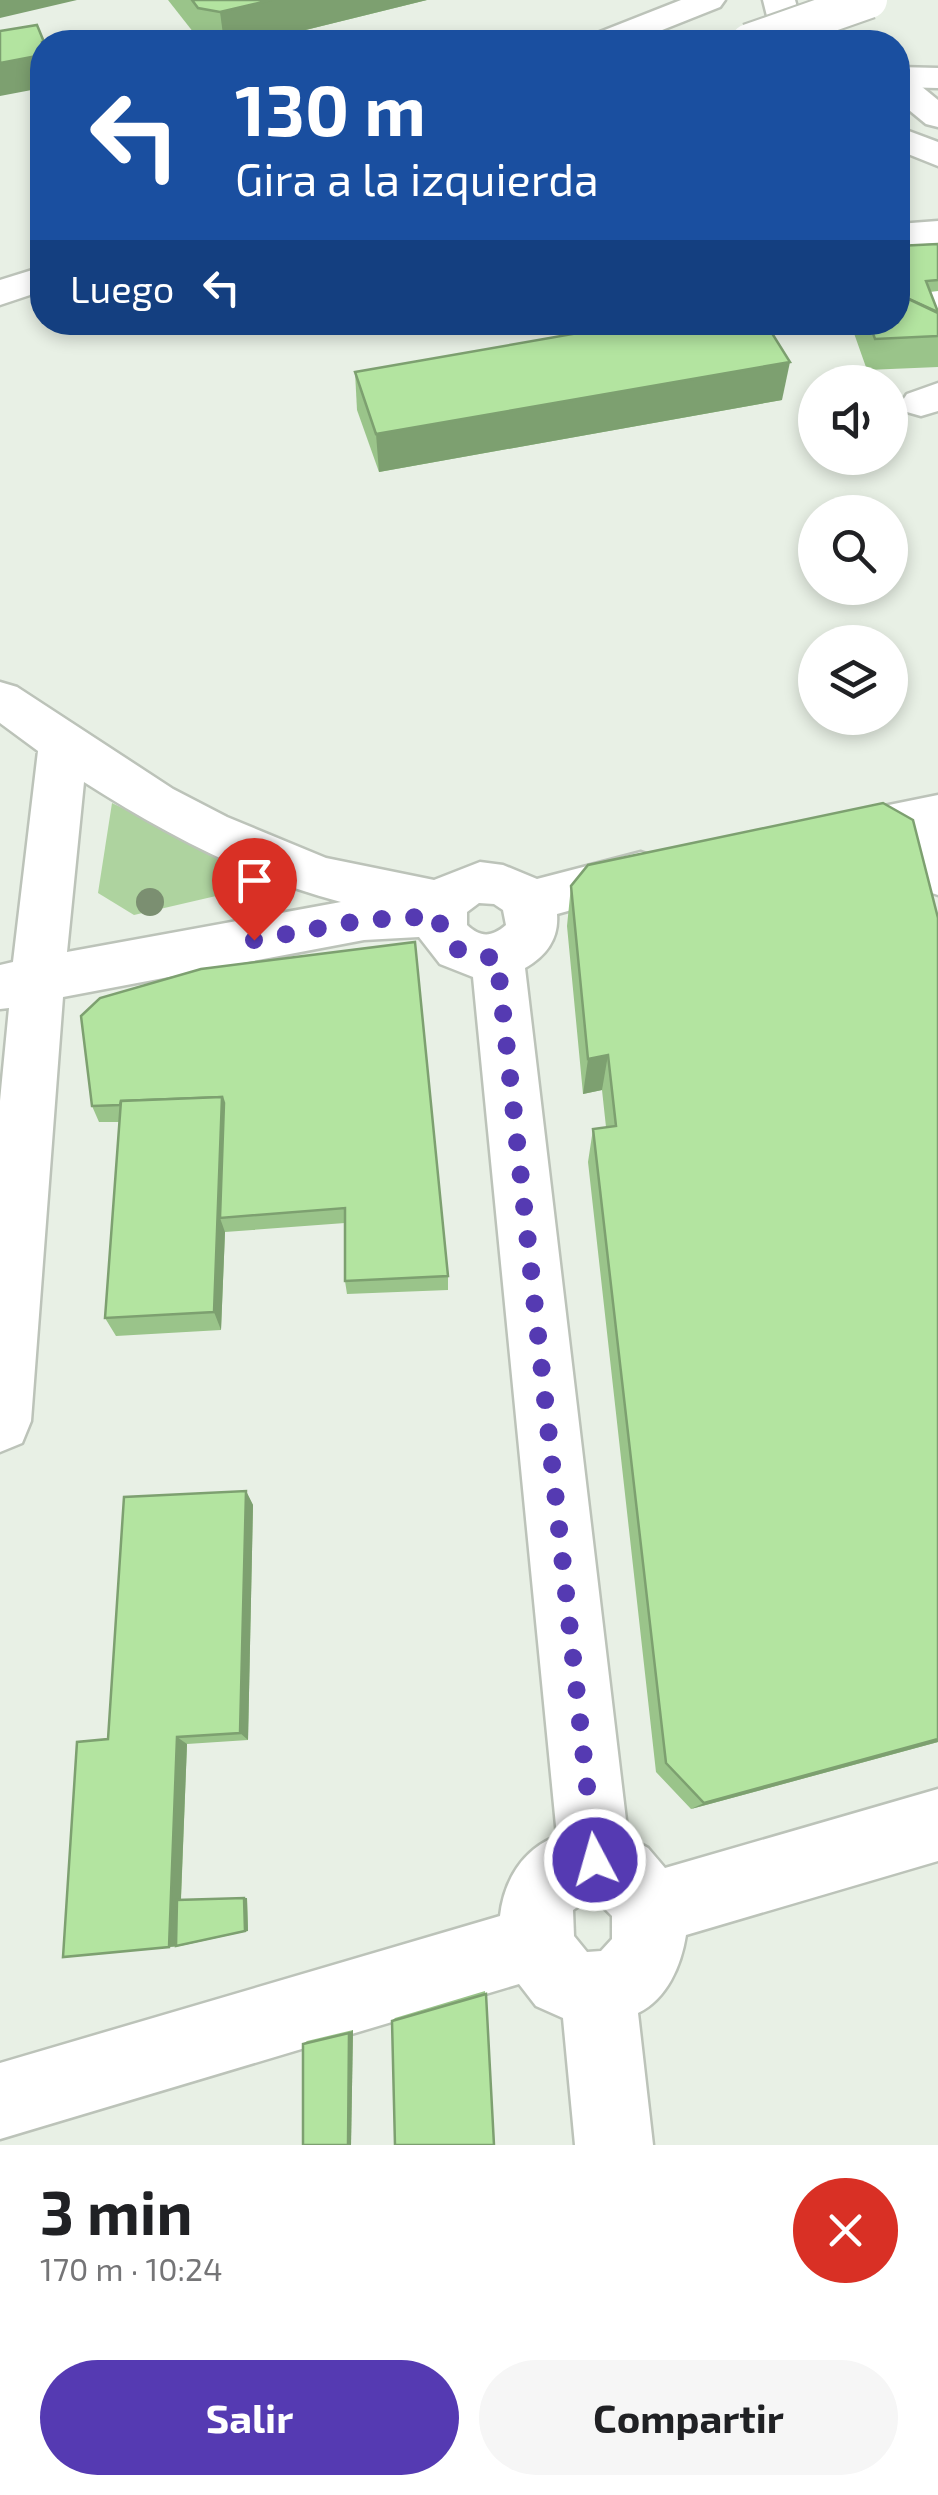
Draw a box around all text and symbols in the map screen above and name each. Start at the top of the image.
text: 130 m [235,66,426,150]
icon: left [70,70,200,200]
text: Gira a la izquierda [235,151,599,205]
icon: left [194,260,249,315]
text: Luego [70,265,174,311]
map controls [798,365,908,735]
button: sound [798,365,908,475]
button: search [798,495,908,605]
button: layers [798,625,908,735]
pin [212,838,297,941]
icon: arrive [227,853,282,908]
position arrow [543,1808,647,1912]
text: 3 min [40,2175,192,2247]
button: close [793,2178,898,2283]
text: 170 m · 10:24 [40,2249,223,2287]
button: Salir [40,2360,459,2475]
button: Compartir [479,2360,898,2475]

